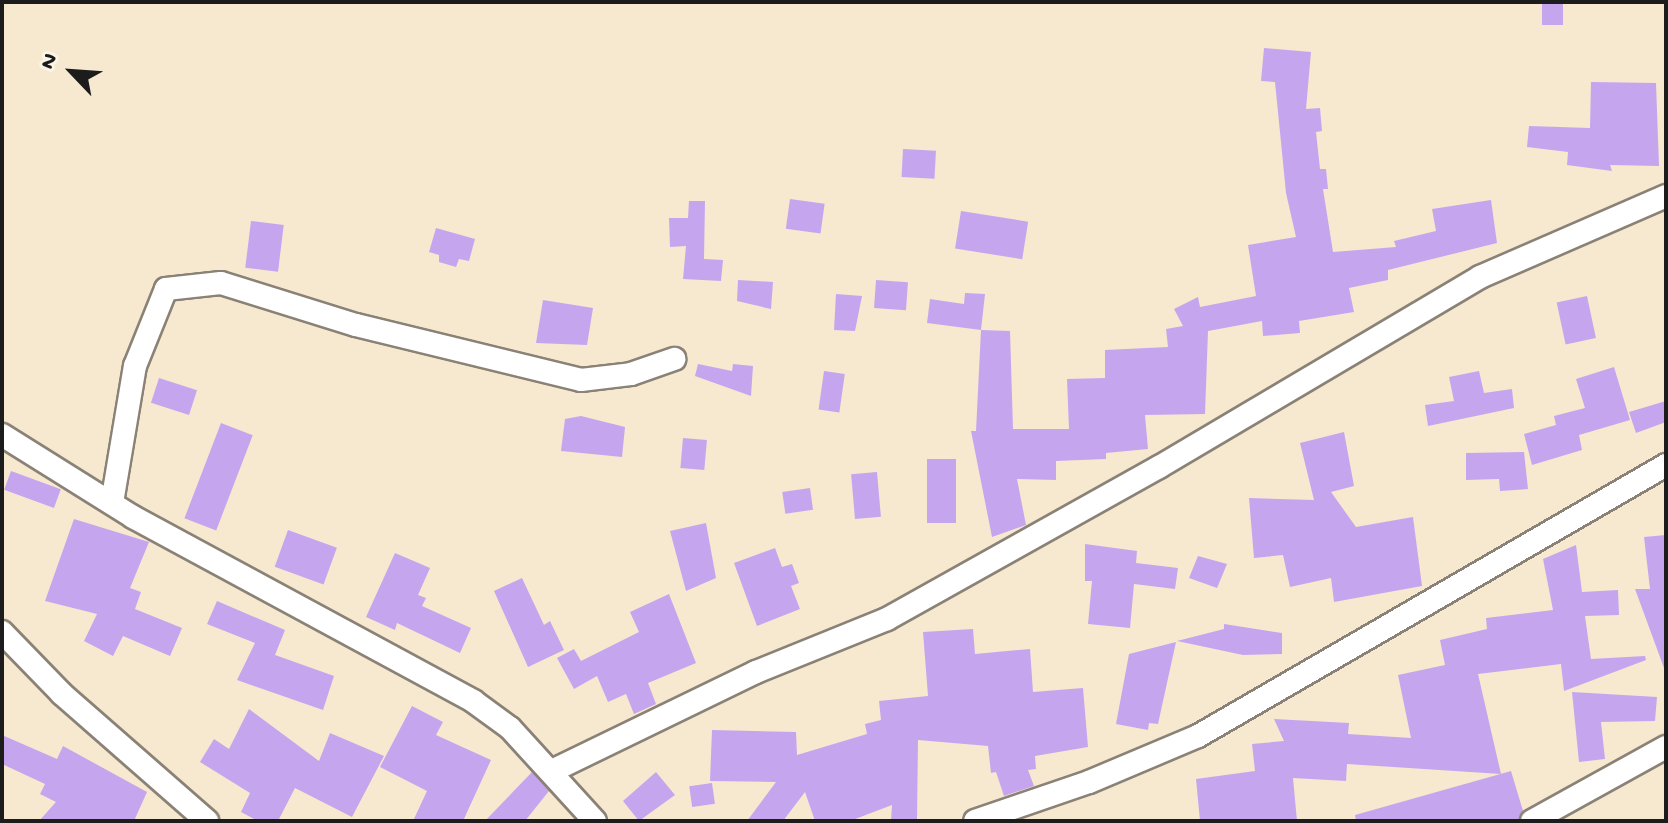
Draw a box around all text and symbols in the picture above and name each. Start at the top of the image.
north arrow [32,32,112,112]
text: N [35,50,65,74]

